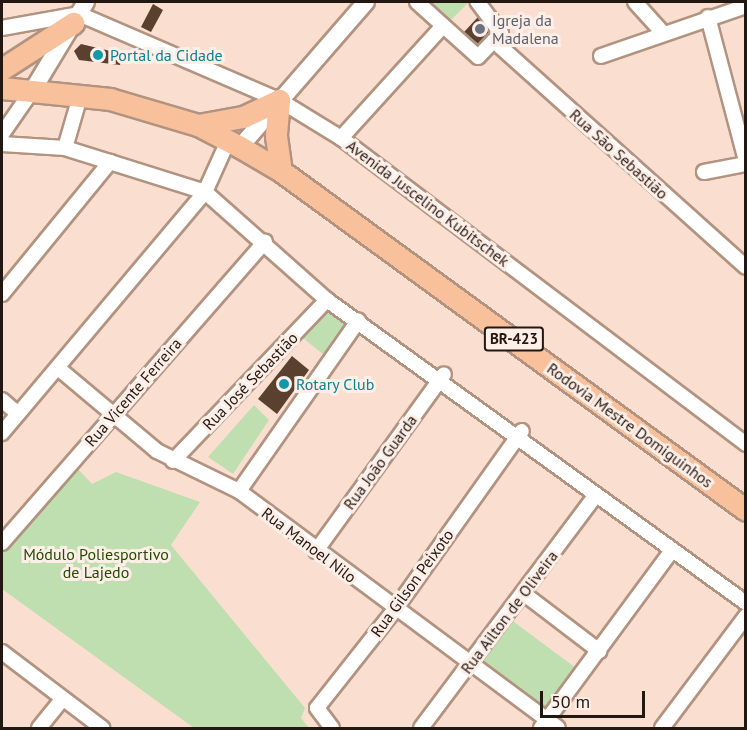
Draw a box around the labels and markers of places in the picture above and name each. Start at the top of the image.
place label: Igreja da Madalena [492,10,559,48]
marker: Igreja da Madalena [473,22,487,36]
place label: Portal da Cidade [110,45,223,65]
marker: Portal da Cidade [91,48,105,62]
place label: Rotary Club [296,374,375,394]
marker: Rotary Club [277,377,291,391]

